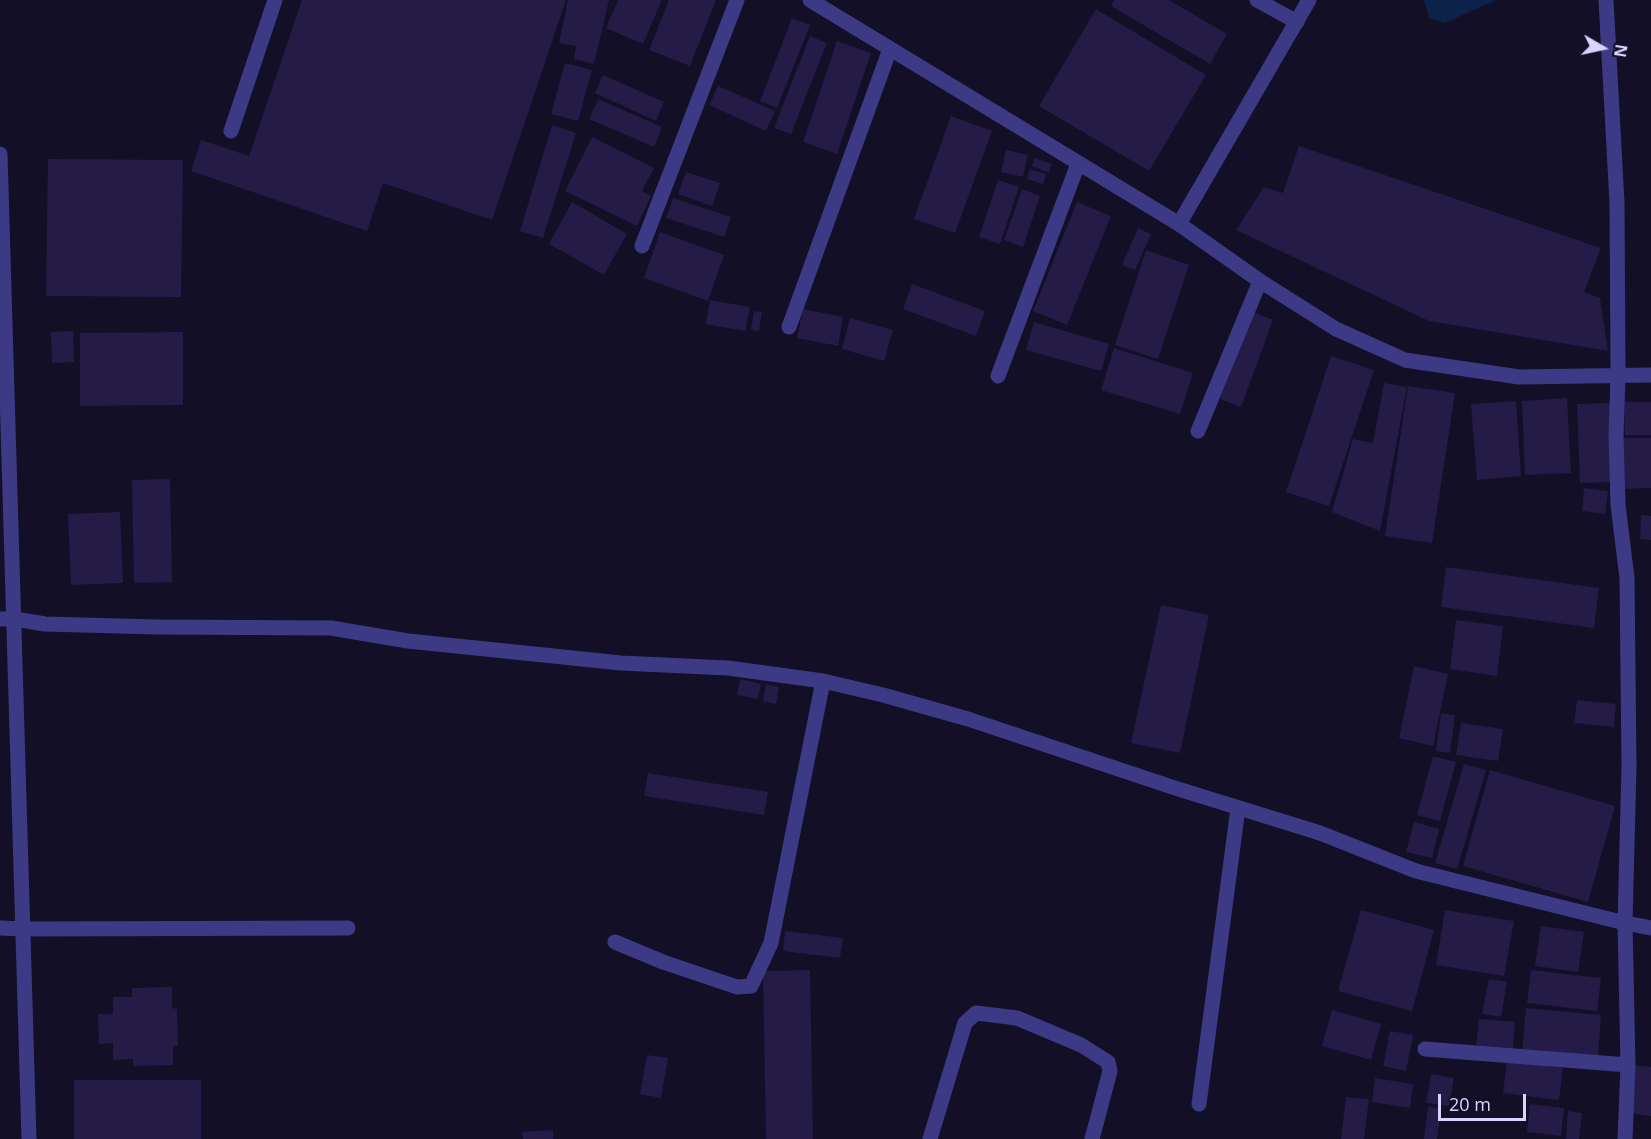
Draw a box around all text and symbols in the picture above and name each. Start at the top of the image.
north arrow [1573,18,1633,78]
text: N [1609,43,1633,59]
scale bar [1441,1082,1530,1120]
text: 20 m [1449,1092,1491,1116]

